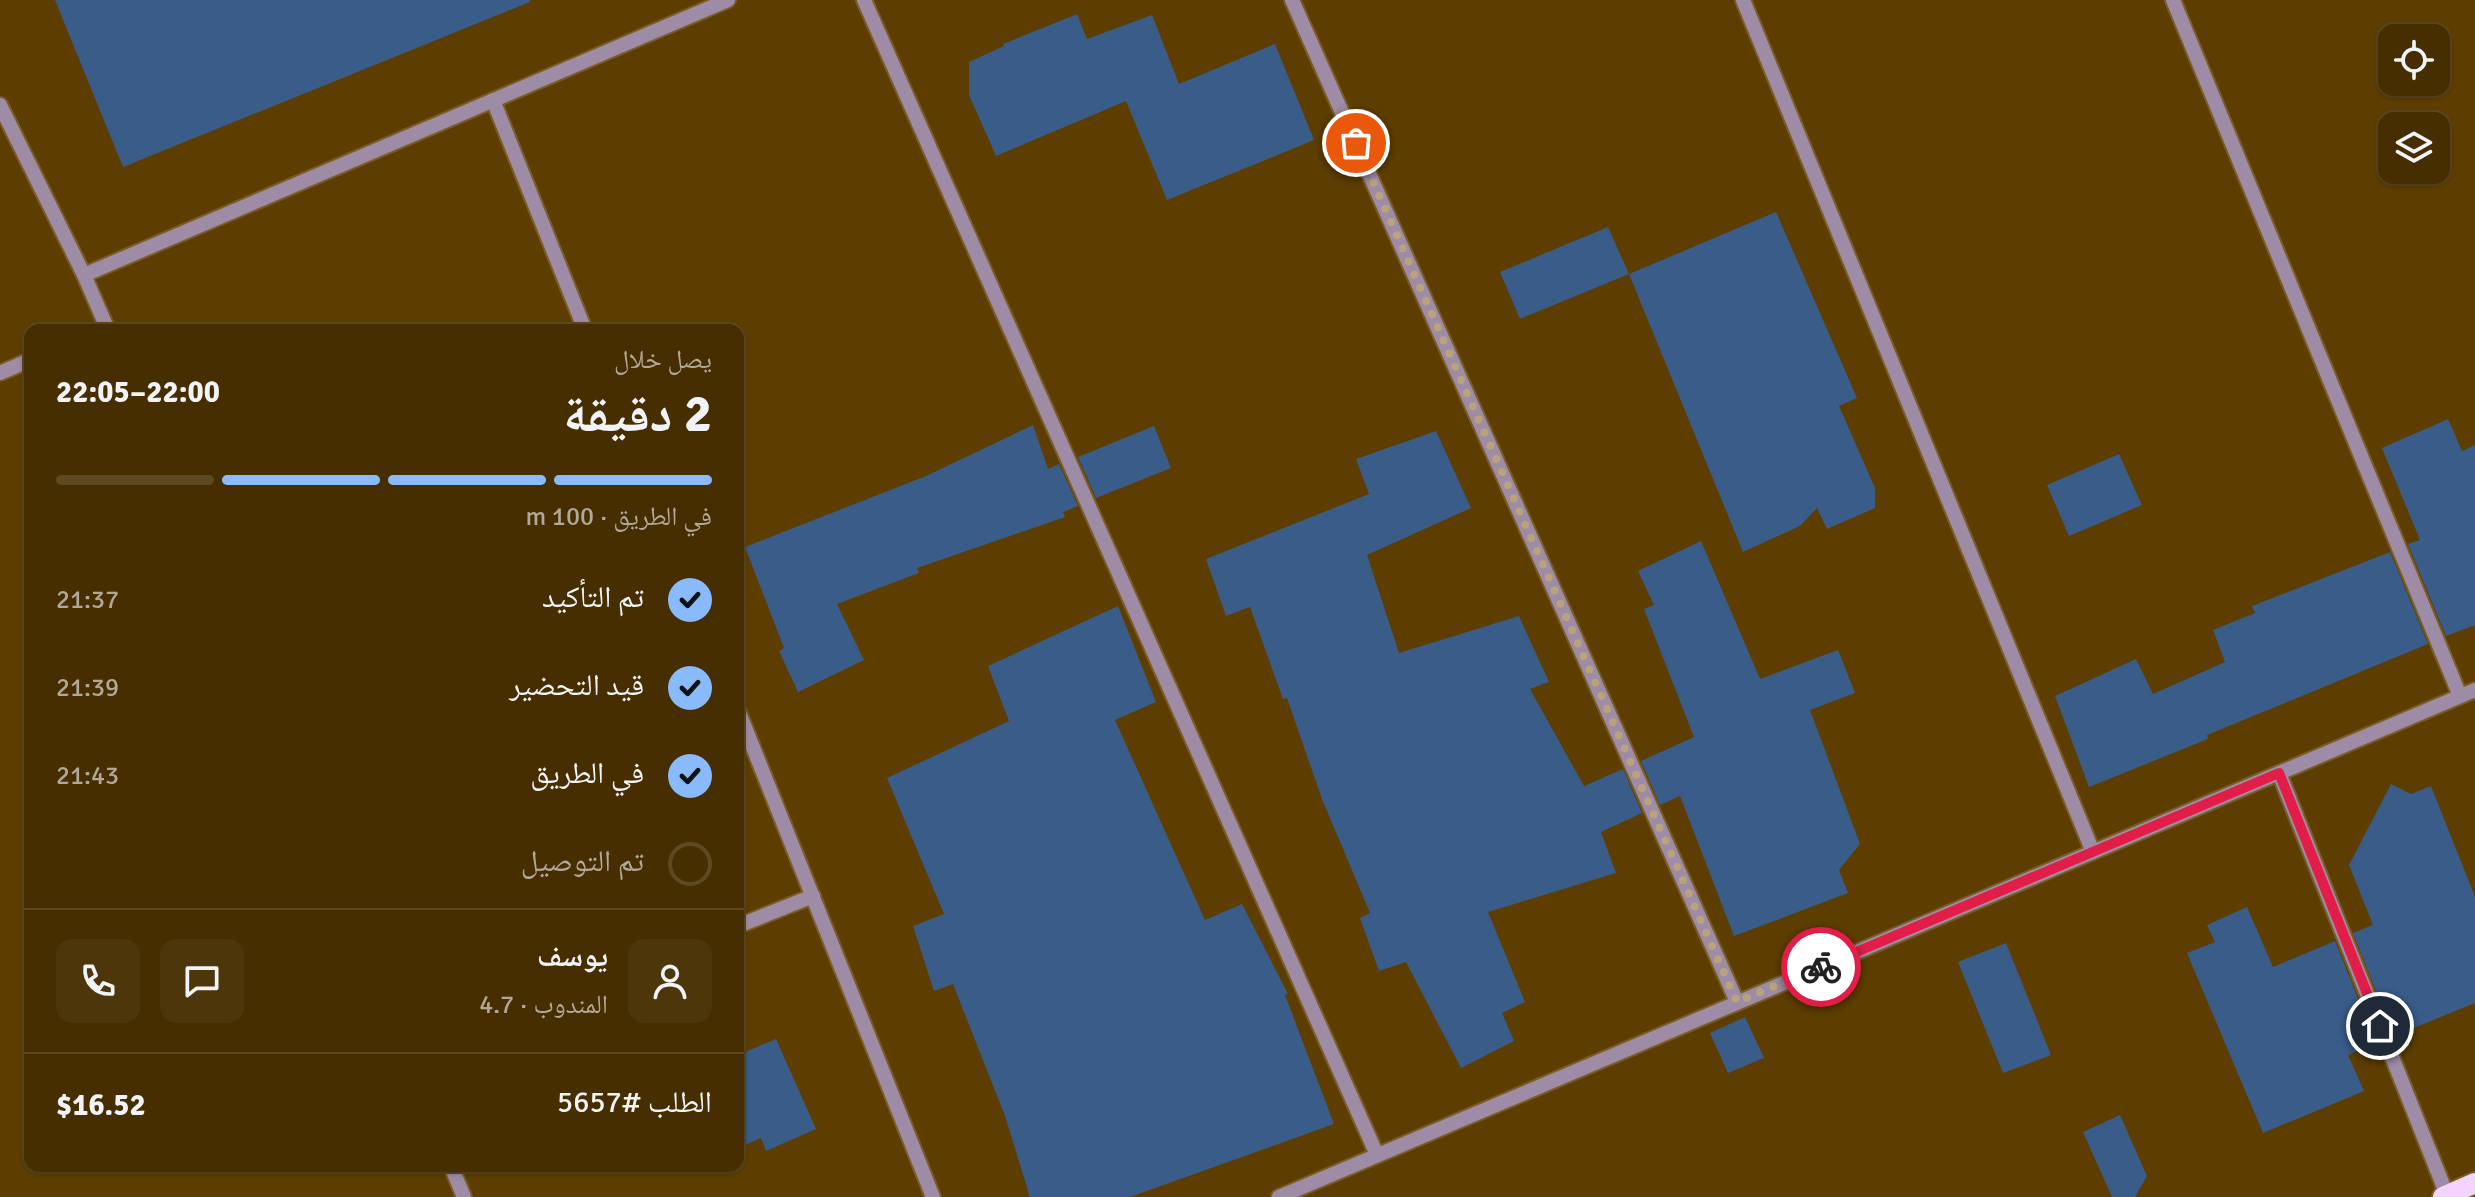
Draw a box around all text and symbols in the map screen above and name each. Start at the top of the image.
map controls [2378,24,2450,184]
button: locate [2378,24,2450,96]
pin [1322,109,1390,177]
button: layers [2378,112,2450,184]
icon: bag [1334,121,1378,165]
text: يصل خلال [614,344,712,376]
text: 22:00–22:05 [56,374,220,411]
text: 2 دقيقة [563,382,712,446]
text: في الطريق · 100 m [525,501,712,533]
icon: check [668,578,712,622]
text: تم التأكيد [542,579,644,616]
text: 21:37 [56,584,119,616]
icon: check [668,666,712,710]
text: قيد التحضير [509,667,644,704]
text: 21:39 [56,672,119,704]
icon: check [668,754,712,798]
text: في الطريق [530,755,644,792]
text: 21:43 [56,760,119,792]
text: تم التوصيل [521,843,644,880]
courier [1781,927,1861,1007]
text: يوسف [537,938,608,975]
button: phone [56,939,140,1023]
button: chat [160,939,244,1023]
button: person [628,939,712,1023]
icon: bike [1799,945,1843,989]
text: المندوب · 4.7 [479,989,608,1021]
pin [2346,992,2414,1060]
icon: home [2358,1004,2402,1048]
text: الطلب #5657 [557,1084,712,1121]
text: $16.52 [56,1087,146,1124]

